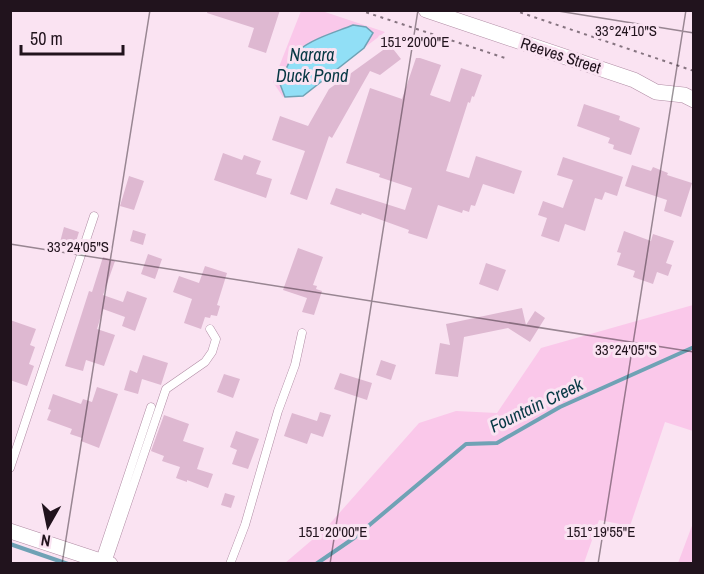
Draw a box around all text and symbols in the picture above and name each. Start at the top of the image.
scale bar [21,18,123,56]
text: 33°24'10"S [595,20,657,41]
text: 50 m [30,26,63,51]
text: 151°20'00"E [381,31,449,52]
street label: Reeves Street [518,32,604,78]
water label: Narara Duck Pond [276,42,349,88]
text: 33°24'05"S [47,236,109,257]
text: 33°24'05"S [595,339,657,360]
water label: Fountain Creek [485,371,588,438]
north arrow [18,496,78,556]
text: 151°20'00"E [299,521,367,542]
text: 151°19'55"E [567,521,635,542]
text: N [39,529,52,552]

